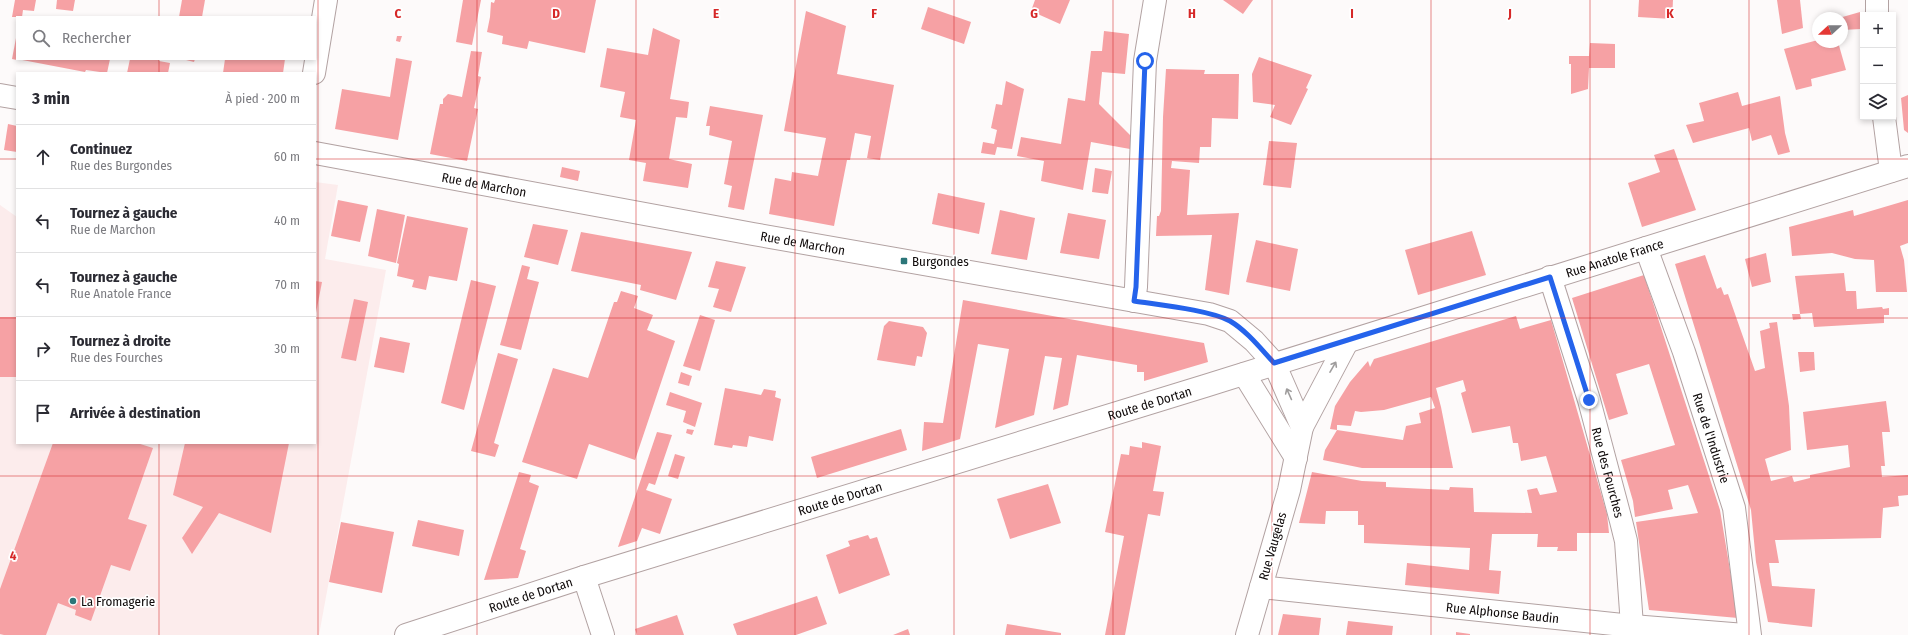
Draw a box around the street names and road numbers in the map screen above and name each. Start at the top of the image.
street label: Rue de Marchon [440,170,528,200]
street label: Rue de Marchon [759,228,846,258]
street label: Rue Anatole France [1564,236,1665,281]
street label: Route de Dortan [1106,384,1194,423]
street label: Rue de l'Industrie [1690,391,1733,485]
street label: Rue des Fourches [1589,426,1627,520]
street label: Route de Dortan [796,479,884,519]
street label: Rue Vaugelas [1256,510,1289,582]
street label: Route de Dortan [487,574,574,615]
street label: Rue Alphonse Baudin [1445,600,1560,626]

